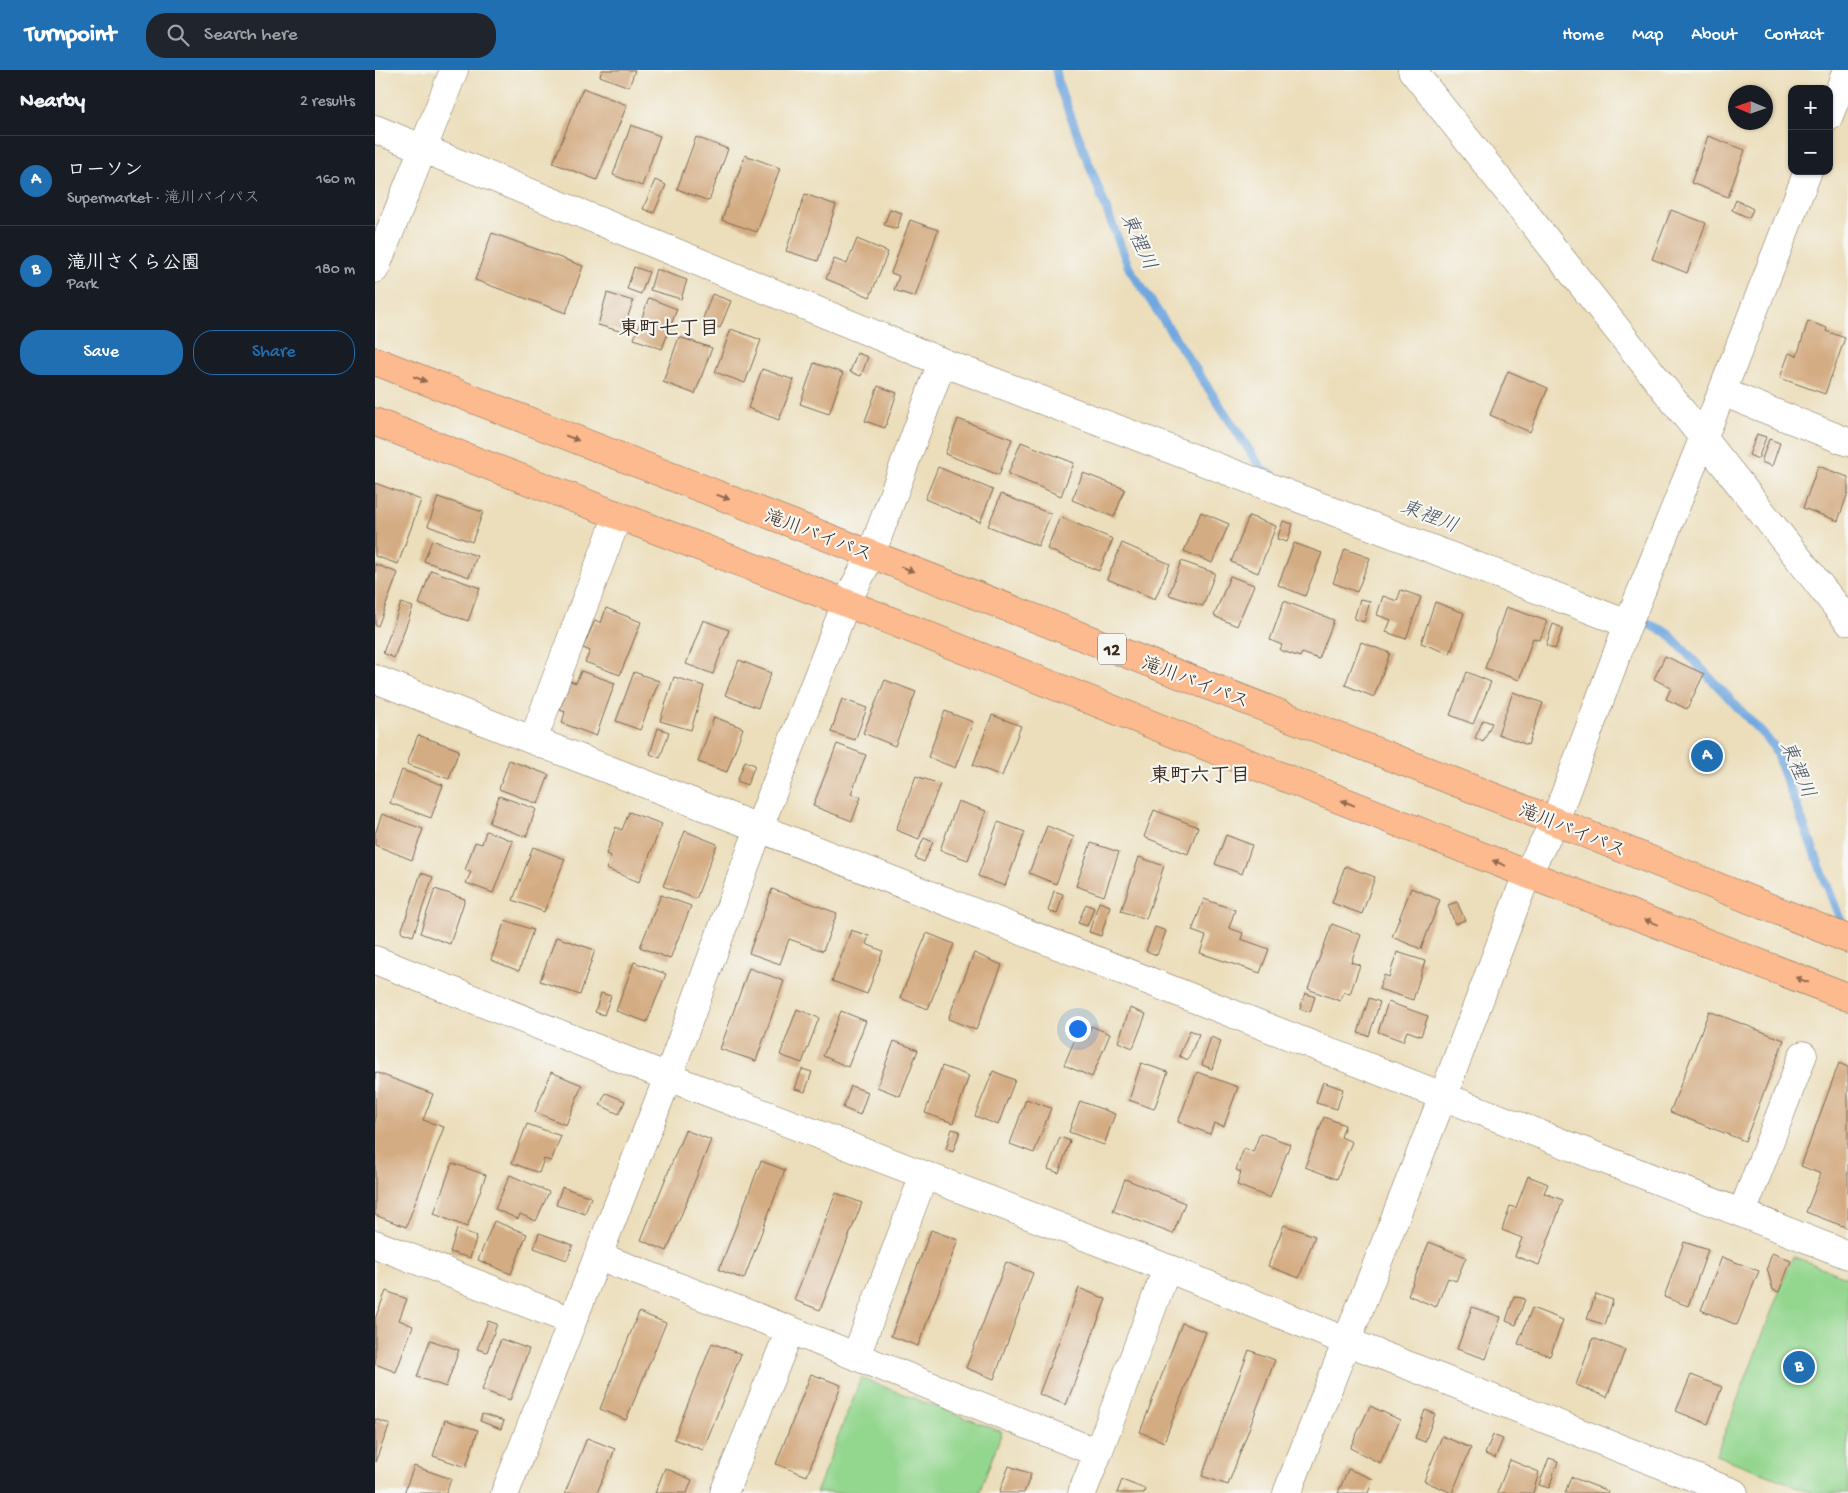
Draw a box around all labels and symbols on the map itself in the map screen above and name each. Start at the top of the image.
north arrow [1728,85,1773,130]
water label: 東裡川 [1114,210,1161,275]
district label: 東町七丁目 [619,317,719,342]
one-way arrow [413,376,428,383]
one-way arrow [565,434,580,442]
one-way arrow [716,493,731,501]
water label: 東裡川 [1397,495,1462,540]
street label: 滝川バイパス [761,505,875,568]
one-way arrow [900,565,915,573]
road number: 12 [1098,634,1126,664]
street label: 滝川バイパス [1138,652,1252,715]
pin: A [1691,737,1723,775]
water label: 東裡川 [1773,737,1820,802]
district label: 東町六丁目 [1150,764,1250,789]
one-way arrow [1340,799,1355,807]
street label: 滝川バイパス [1515,799,1629,864]
one-way arrow [1492,859,1506,867]
one-way arrow [1643,918,1658,926]
one-way arrow [1795,976,1810,983]
your location [1065,1016,1091,1042]
pin: B [1783,1348,1815,1386]

